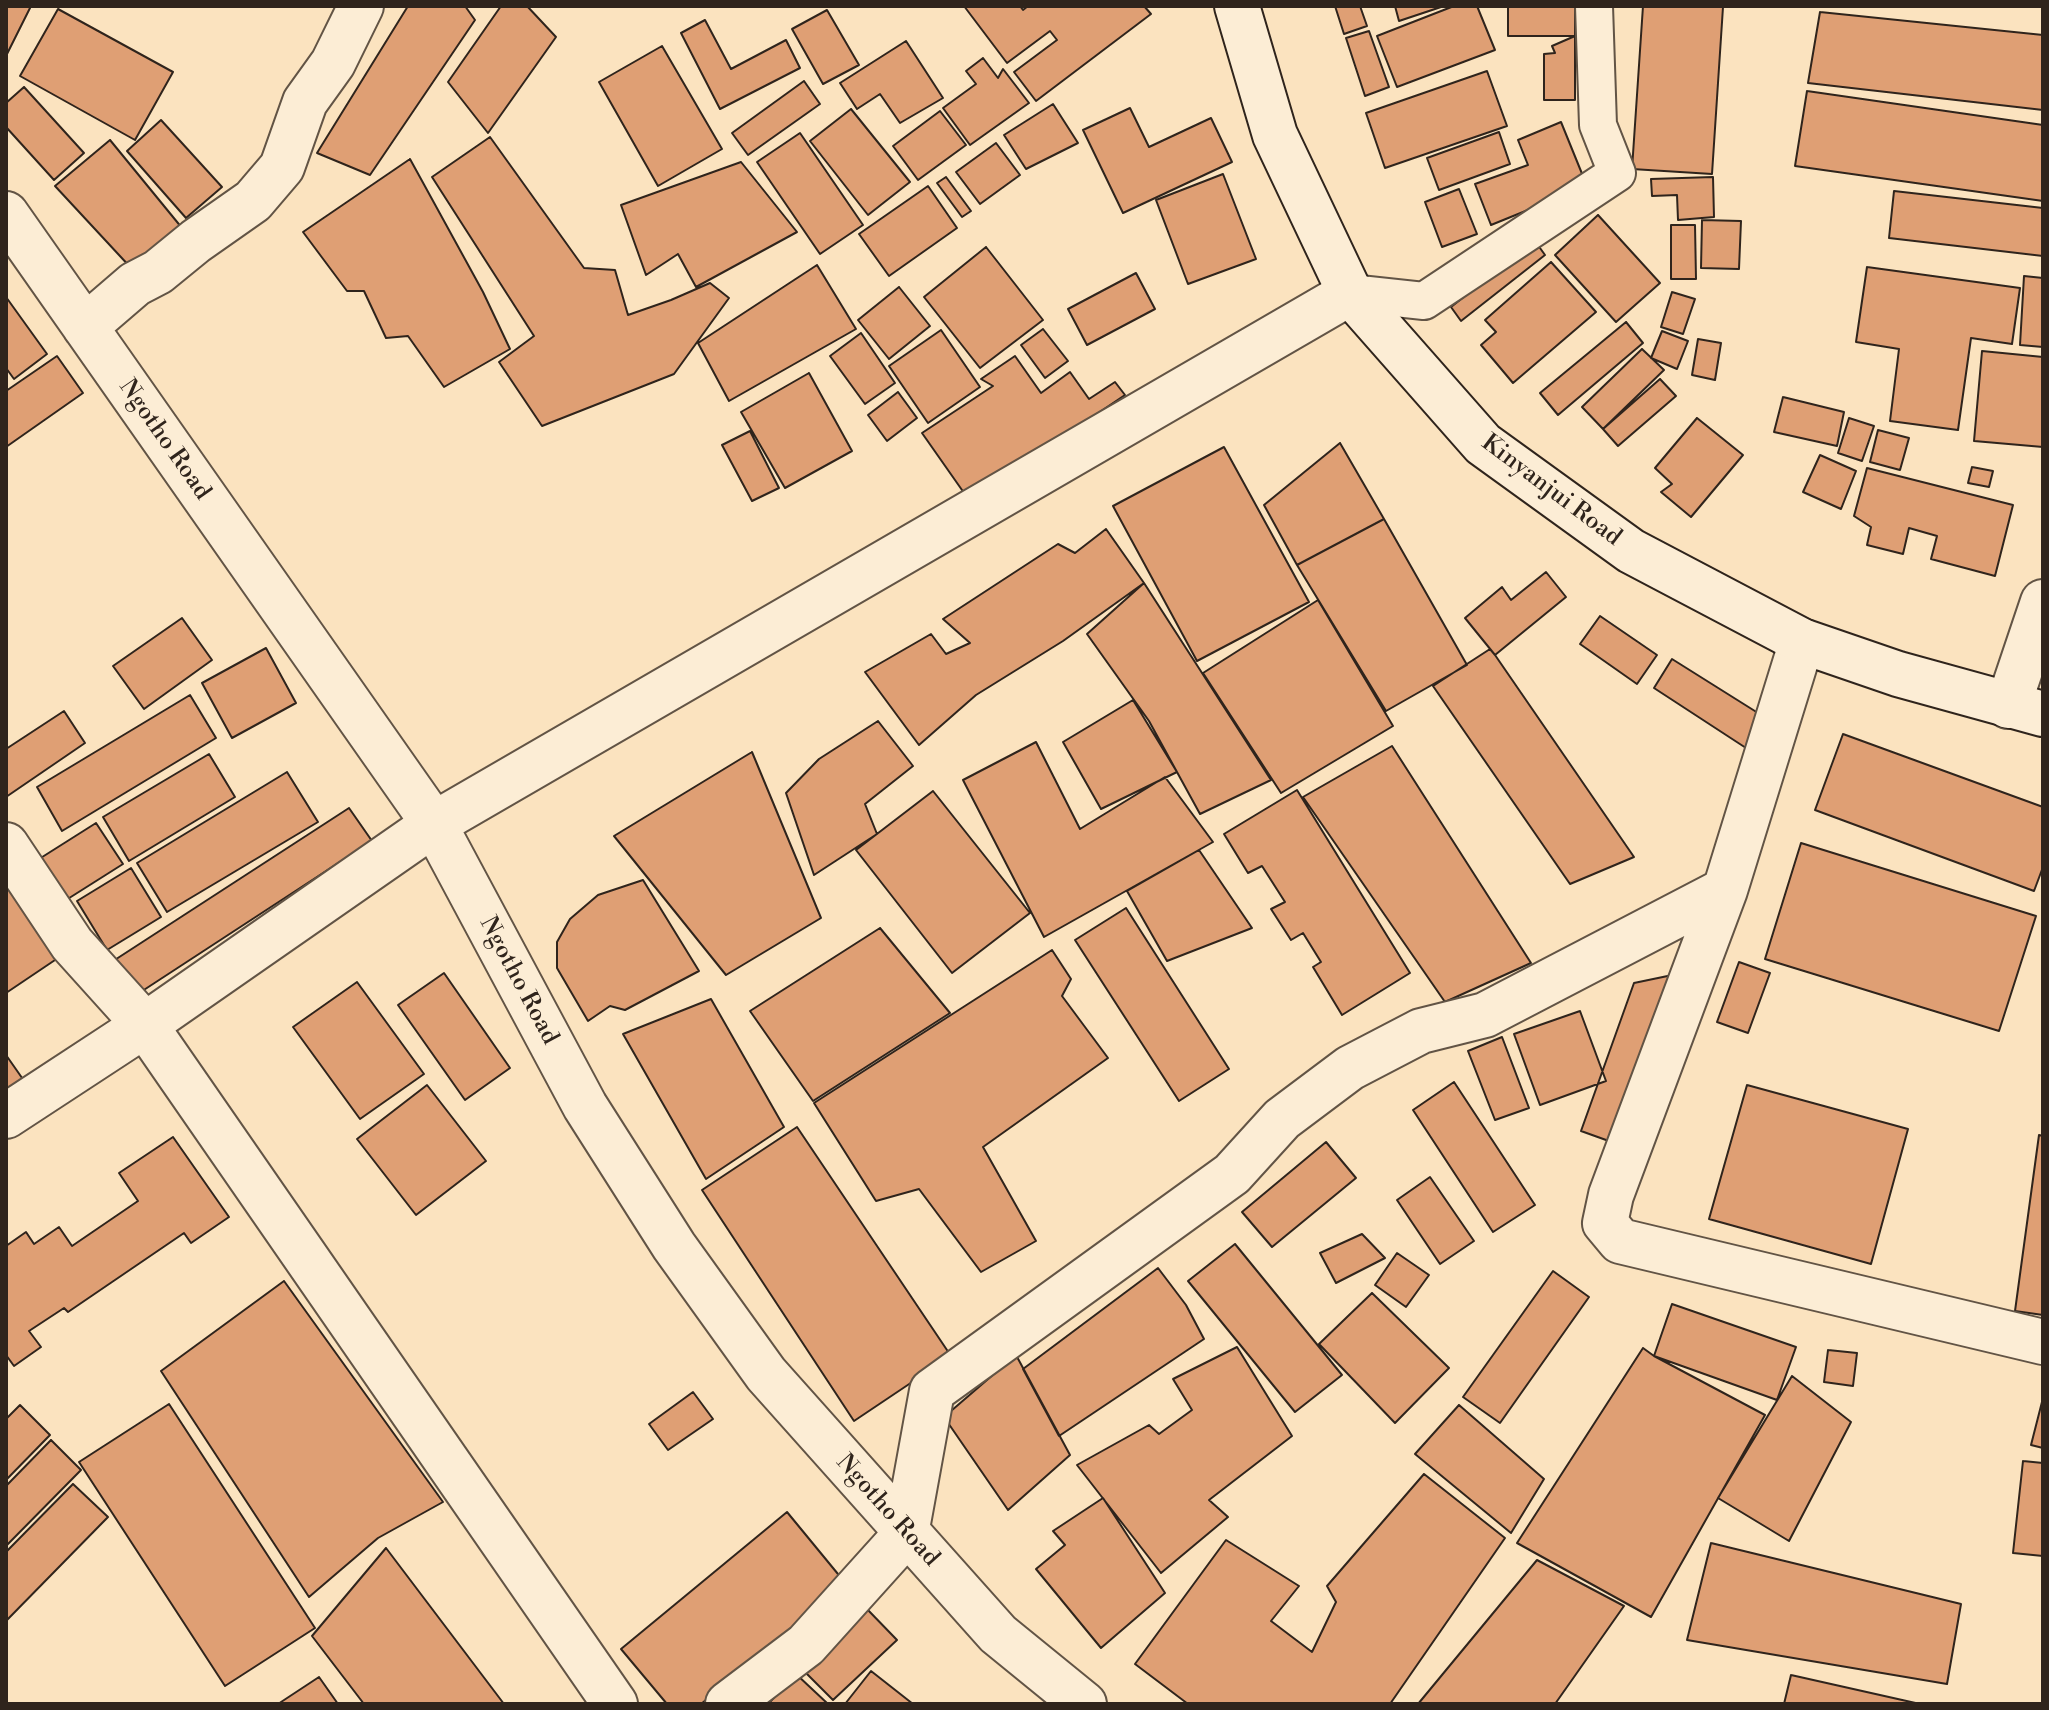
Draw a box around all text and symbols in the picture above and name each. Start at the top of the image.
street label: Ngotho Road [112,374,216,506]
street label: Kinyanjui Road [1475,429,1627,553]
street label: Ngotho Road [472,912,564,1050]
street label: Ngotho Road [829,1449,945,1573]

